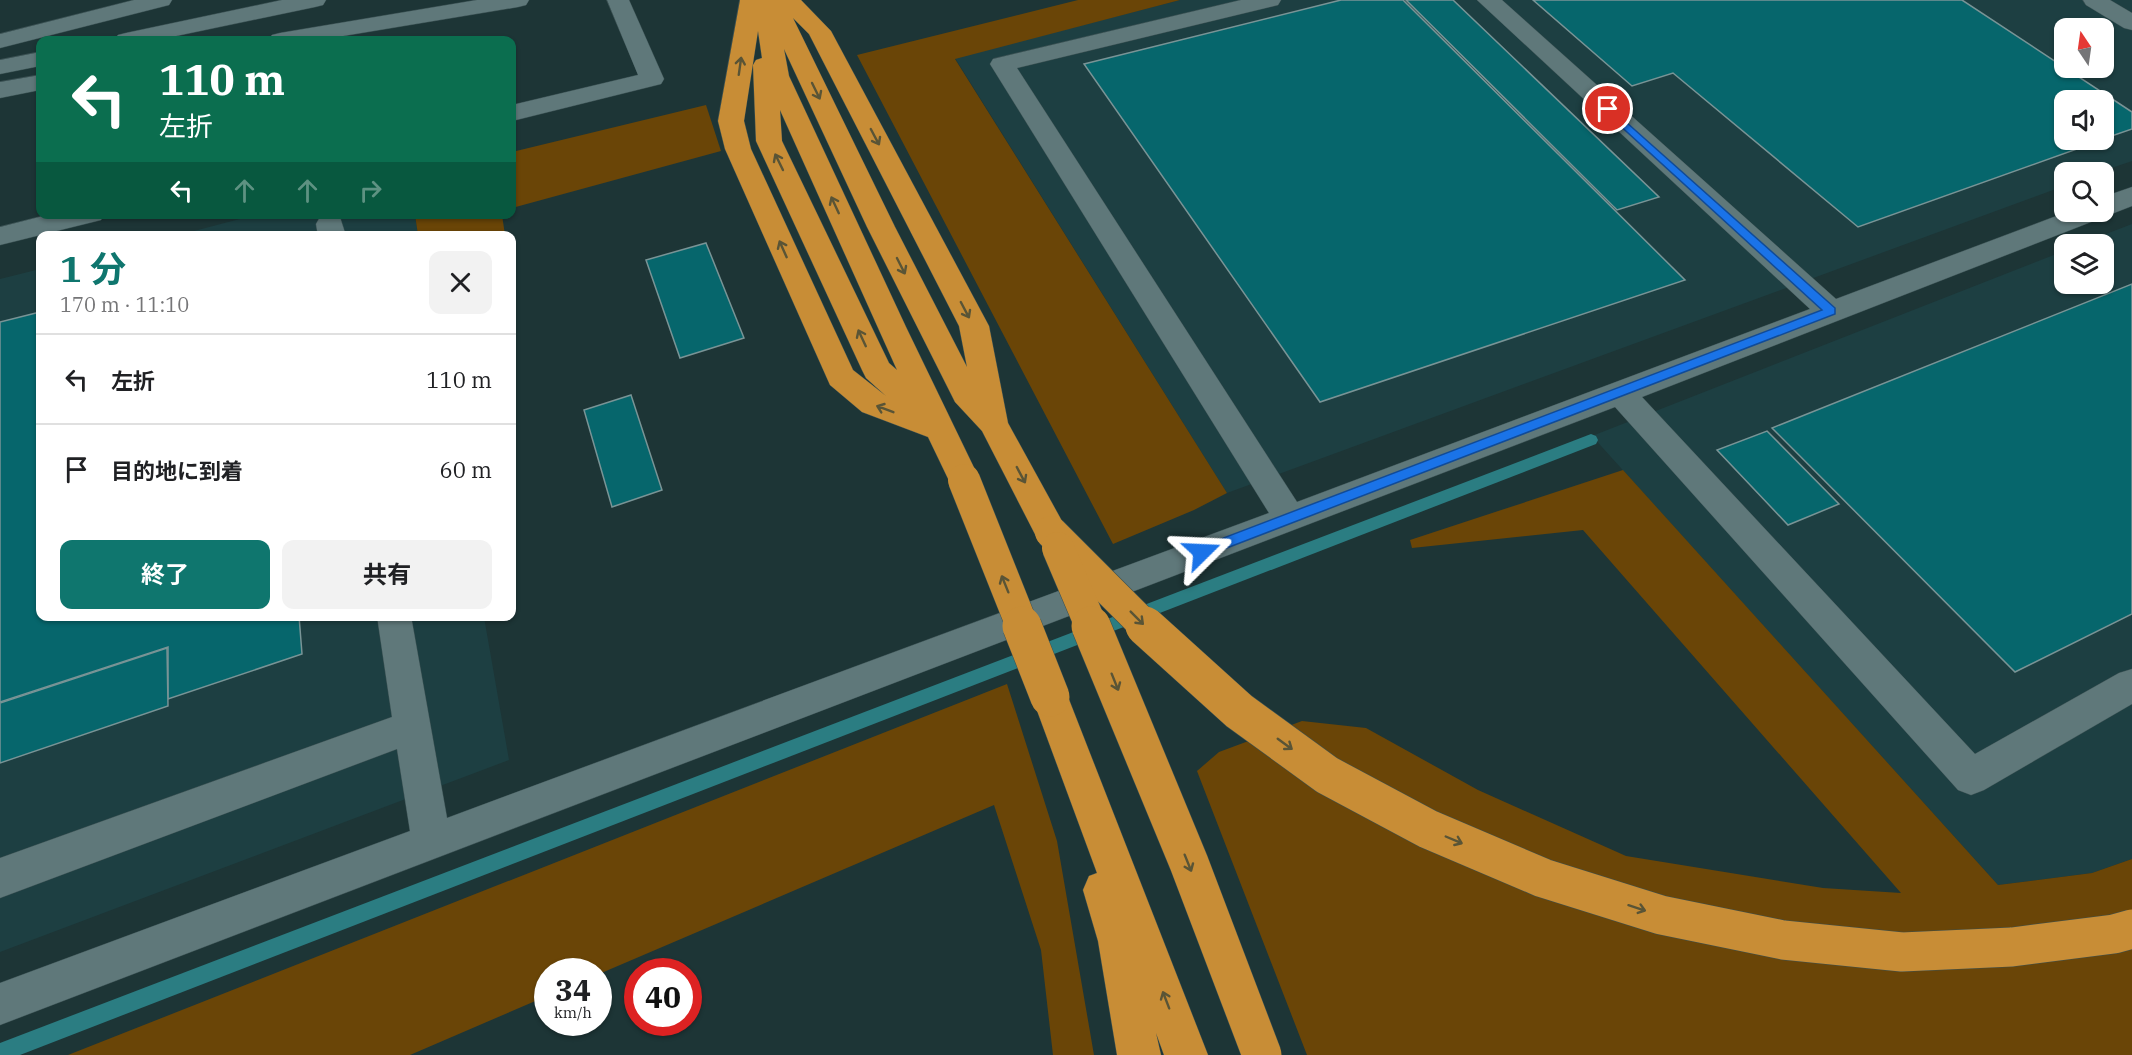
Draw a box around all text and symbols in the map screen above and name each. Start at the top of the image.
north arrow [2054,18,2114,78]
map controls [2054,18,2114,294]
text: 110 m [159,52,285,107]
one-way arrow [734,56,745,76]
icon: left [60,60,138,138]
one-way arrow [811,81,823,99]
pin [1582,83,1633,134]
button: sound [2054,90,2114,150]
icon: arrive [1591,92,1624,125]
text: 左折 [159,108,213,143]
one-way arrow [869,128,881,145]
one-way arrow [773,153,785,171]
button: search [2054,162,2114,222]
icon: left [165,174,198,207]
icon: ahead [228,174,261,207]
icon: ahead [291,174,324,207]
icon: right [354,174,387,207]
one-way arrow [829,197,841,215]
button: layers [2054,234,2114,294]
one-way arrow [777,241,789,259]
text: 1 分 [60,245,126,292]
button: close [429,251,492,314]
one-way arrow [896,257,908,275]
text: 170 m · 11:10 [60,291,189,318]
one-way arrow [960,300,972,318]
one-way arrow [856,330,868,348]
icon: left [60,363,93,396]
text: 110 m [426,365,492,394]
text: 左折 [111,366,155,395]
one-way arrow [876,402,895,413]
icon: arrive [60,453,93,486]
text: 60 m [440,455,492,484]
text: 目的地に到着 [111,456,243,485]
one-way arrow [1015,466,1027,483]
position arrow [1170,520,1234,584]
button: 終了 [60,540,270,609]
button: 共有 [282,540,492,609]
one-way arrow [999,575,1010,594]
one-way arrow [1129,610,1144,625]
one-way arrow [1111,673,1122,691]
one-way arrow [1277,738,1293,750]
one-way arrow [1445,835,1463,846]
one-way arrow [1183,854,1194,872]
one-way arrow [1627,903,1646,914]
speed limit sign: 40 [624,958,702,1036]
text: 34 [555,970,591,1009]
one-way arrow [1160,991,1171,1010]
text: km/h [554,1003,592,1022]

